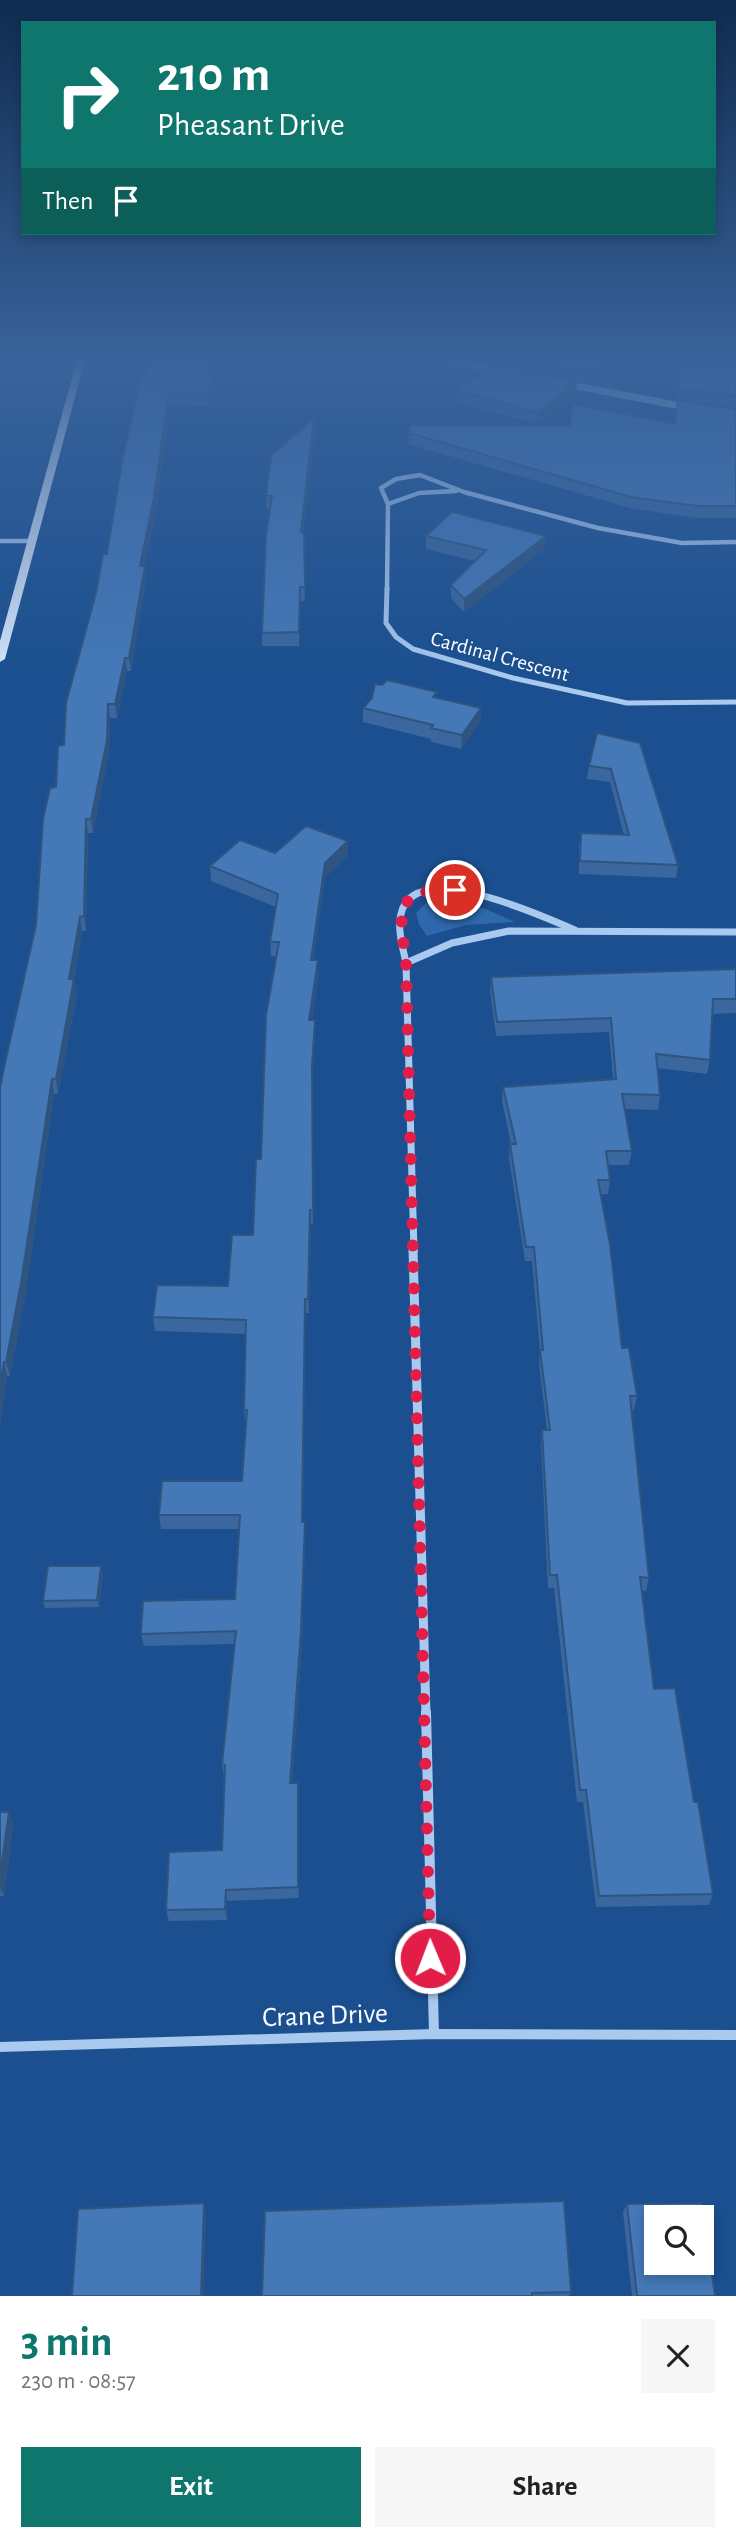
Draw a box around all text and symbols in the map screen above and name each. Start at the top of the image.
icon: right [42,49,133,140]
text: 210 m [157,51,270,100]
text: Pheasant Drive [157,109,345,141]
icon: arrive [107,182,145,220]
text: Then [42,188,93,214]
street label: Cardinal Crescent [428,628,572,685]
pin [425,860,485,920]
icon: arrive [436,871,474,909]
position arrow [393,1921,467,1995]
street label: Crane Drive [262,2000,388,2032]
map controls [644,2205,714,2275]
button: search [644,2205,714,2275]
button: close [641,2319,715,2393]
text: 3 min [21,2321,113,2363]
text: 230 m · 08:57 [21,2370,136,2393]
button: Exit [21,2447,361,2527]
button: Share [375,2447,715,2527]

